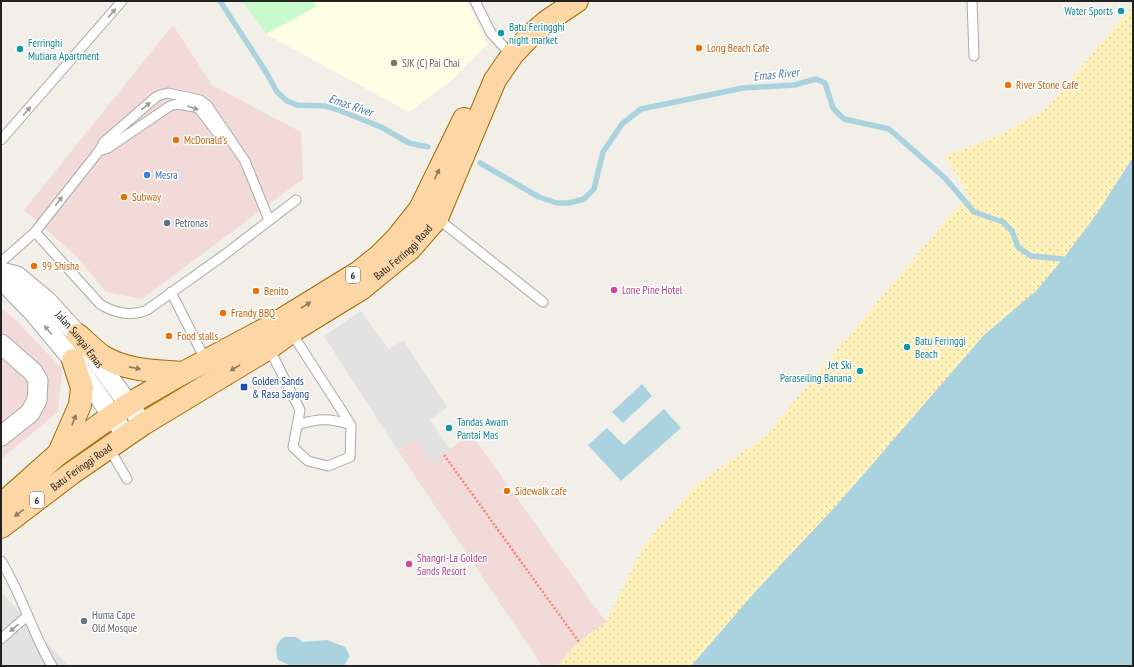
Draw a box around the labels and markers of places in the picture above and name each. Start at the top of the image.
place label: Water Sports [1064,4,1113,18]
marker: Water Sports [1116,6,1126,16]
place label: Batu Feringghi night market [509,20,565,47]
marker: Batu Feringghi night market [496,28,506,38]
place label: Ferringhi Mutiara Apartment [28,36,99,63]
place label: Long Beach Cafe [707,41,770,55]
marker: Long Beach Cafe [694,43,704,53]
marker: Ferringhi Mutiara Apartment [15,44,25,54]
place label: SJK (C) Pai Chai [402,56,460,70]
marker: SJK (C) Pai Chai [389,58,399,68]
place label: River Stone Cafe [1016,78,1079,92]
marker: River Stone Cafe [1003,80,1013,90]
place label: McDonald's [184,133,227,147]
marker: McDonald's [171,135,181,145]
place label: Mesra [155,168,178,182]
marker: Mesra [142,170,152,180]
place label: Subway [132,190,162,204]
marker: Subway [119,192,129,202]
place label: Petronas [175,216,208,230]
marker: Petronas [162,218,172,228]
place label: 99 Shisha [42,259,79,273]
marker: 99 Shisha [29,261,39,271]
place label: Lone Pine Hotel [622,283,683,297]
place label: Benito [264,284,289,298]
marker: Lone Pine Hotel [609,285,619,295]
marker: Benito [251,286,261,296]
place label: Frandy BBQ [231,306,276,320]
marker: Frandy BBQ [218,308,228,318]
place label: Food stalls [177,329,218,343]
marker: Food stalls [164,331,174,341]
place label: Batu Feringgi Beach [915,334,966,361]
marker: Batu Feringgi Beach [902,342,912,352]
place label: Jet Ski Paraseiling Banana [780,358,852,385]
marker: Jet Ski Paraseiling Banana [855,366,865,376]
place label: Golden Sands & Rasa Sayang [252,374,309,401]
marker: Golden Sands & Rasa Sayang [239,382,249,392]
place label: Tandas Awam Pantai Mas [457,415,508,442]
marker: Tandas Awam Pantai Mas [444,423,454,433]
place label: Sidewalk cafe [515,484,567,498]
marker: Sidewalk cafe [502,486,512,496]
place label: Shangri-La Golden Sands Resort [417,551,487,578]
marker: Shangri-La Golden Sands Resort [404,559,414,569]
place label: Huma Cape Old Mosque [92,608,138,635]
marker: Huma Cape Old Mosque [79,616,89,626]

